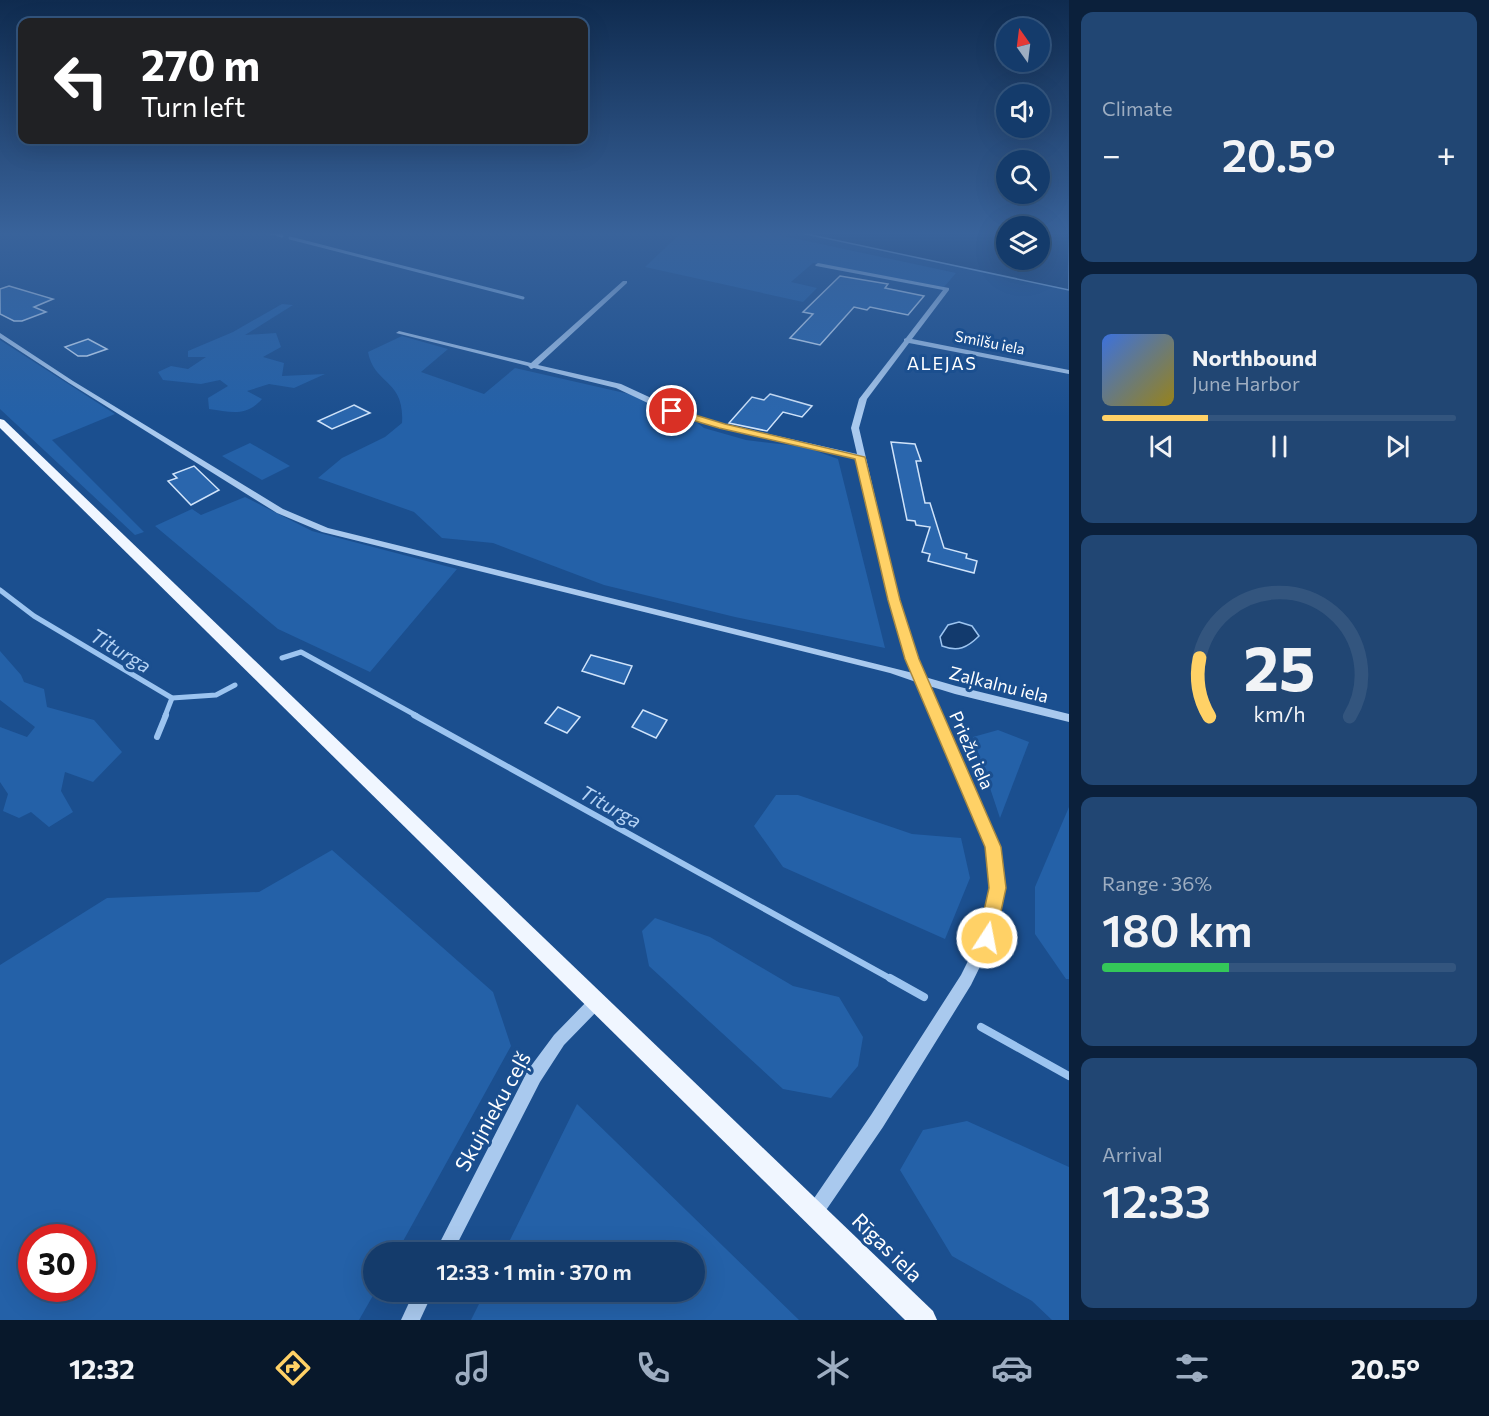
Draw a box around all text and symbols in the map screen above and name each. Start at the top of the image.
north arrow [996,18,1050,72]
map controls [996,18,1050,270]
text: 270 m [141,38,260,90]
icon: left [42,42,120,120]
button: sound [996,84,1050,138]
text: Turn left [141,90,245,123]
text: Climate [1102,96,1172,120]
text: 20.5° [1222,126,1336,181]
text: − [1102,133,1121,174]
text: + [1437,133,1456,174]
button: search [996,150,1050,204]
button: layers [996,216,1050,270]
street label: Smilšu iela [953,326,1027,358]
text: Northbound [1192,344,1317,371]
district label: ALEJAS [907,352,977,374]
text: June Harbor [1192,371,1300,395]
pin [646,385,697,436]
icon: arrive [655,394,688,427]
icon: previous [1145,430,1178,463]
icon: pause [1263,430,1296,463]
icon: next [1381,430,1414,463]
water label: Titurga [86,623,156,677]
text: 25 [1243,628,1315,704]
street label: Zaļkalnu iela [947,661,1051,708]
text: km/h [1253,700,1305,726]
street label: Priežu iela [945,708,999,792]
water label: Titurga [576,779,646,833]
text: Range · 36% [1102,871,1212,895]
text: 180 km [1102,901,1253,956]
position arrow [955,906,1019,970]
street label: Skujnieku ceļš [449,1047,537,1176]
text: Arrival [1102,1142,1163,1166]
text: 12:33 [1102,1172,1211,1227]
street label: Rīgas iela [848,1207,928,1287]
speed limit sign: 30 [18,1224,96,1302]
text: 12:33 · 1 min · 370 m [436,1258,632,1285]
icon: directions [272,1347,314,1389]
icon: music [452,1347,494,1389]
icon: phone [632,1347,674,1389]
icon: climate [812,1347,854,1389]
icon: car [991,1347,1033,1389]
icon: filters [1171,1347,1213,1389]
text: 12:32 [69,1352,135,1385]
text: 20.5° [1351,1352,1420,1385]

